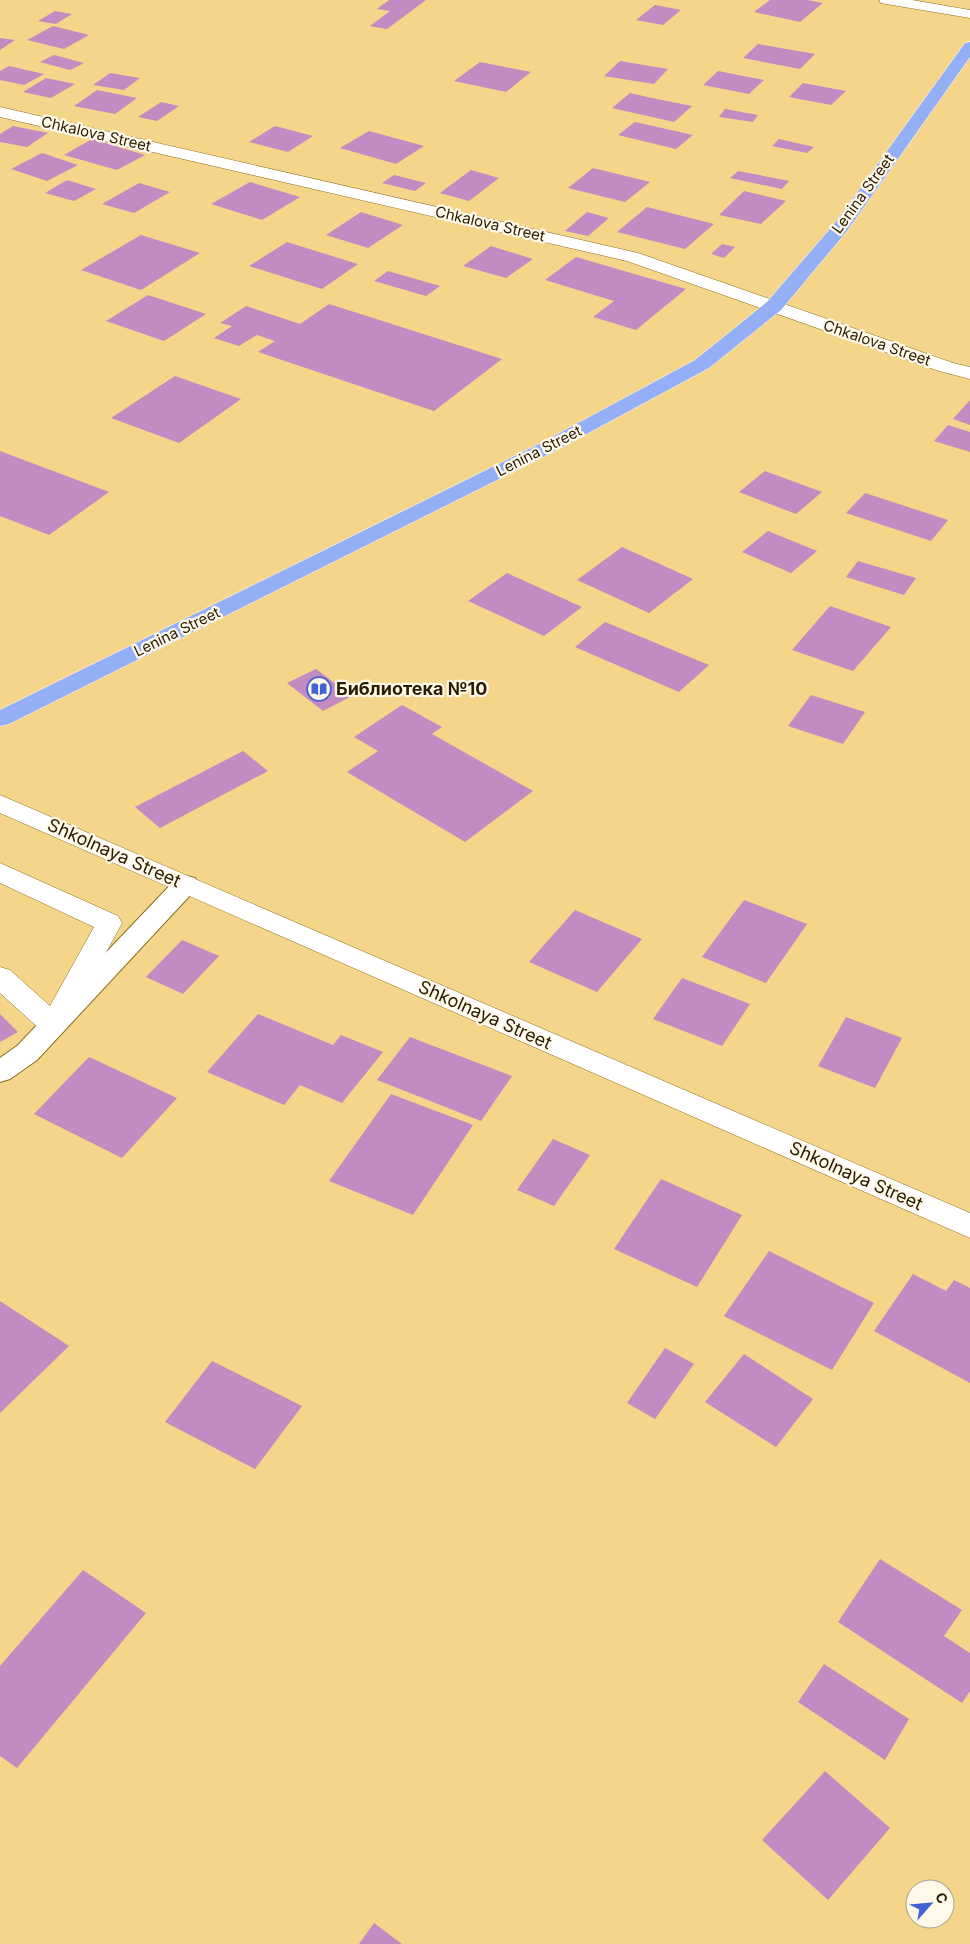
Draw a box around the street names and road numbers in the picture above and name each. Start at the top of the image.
street label: Chkalova Street [39,112,153,155]
street label: Lenina Street [827,150,898,237]
street label: Chkalova Street [433,202,547,245]
street label: Chkalova Street [821,315,933,370]
street label: Lenina Street [493,421,585,480]
street label: Lenina Street [131,602,223,661]
street label: Shkolnaya Street [44,814,184,891]
street label: Shkolnaya Street [415,976,555,1053]
street label: Shkolnaya Street [786,1137,926,1214]

